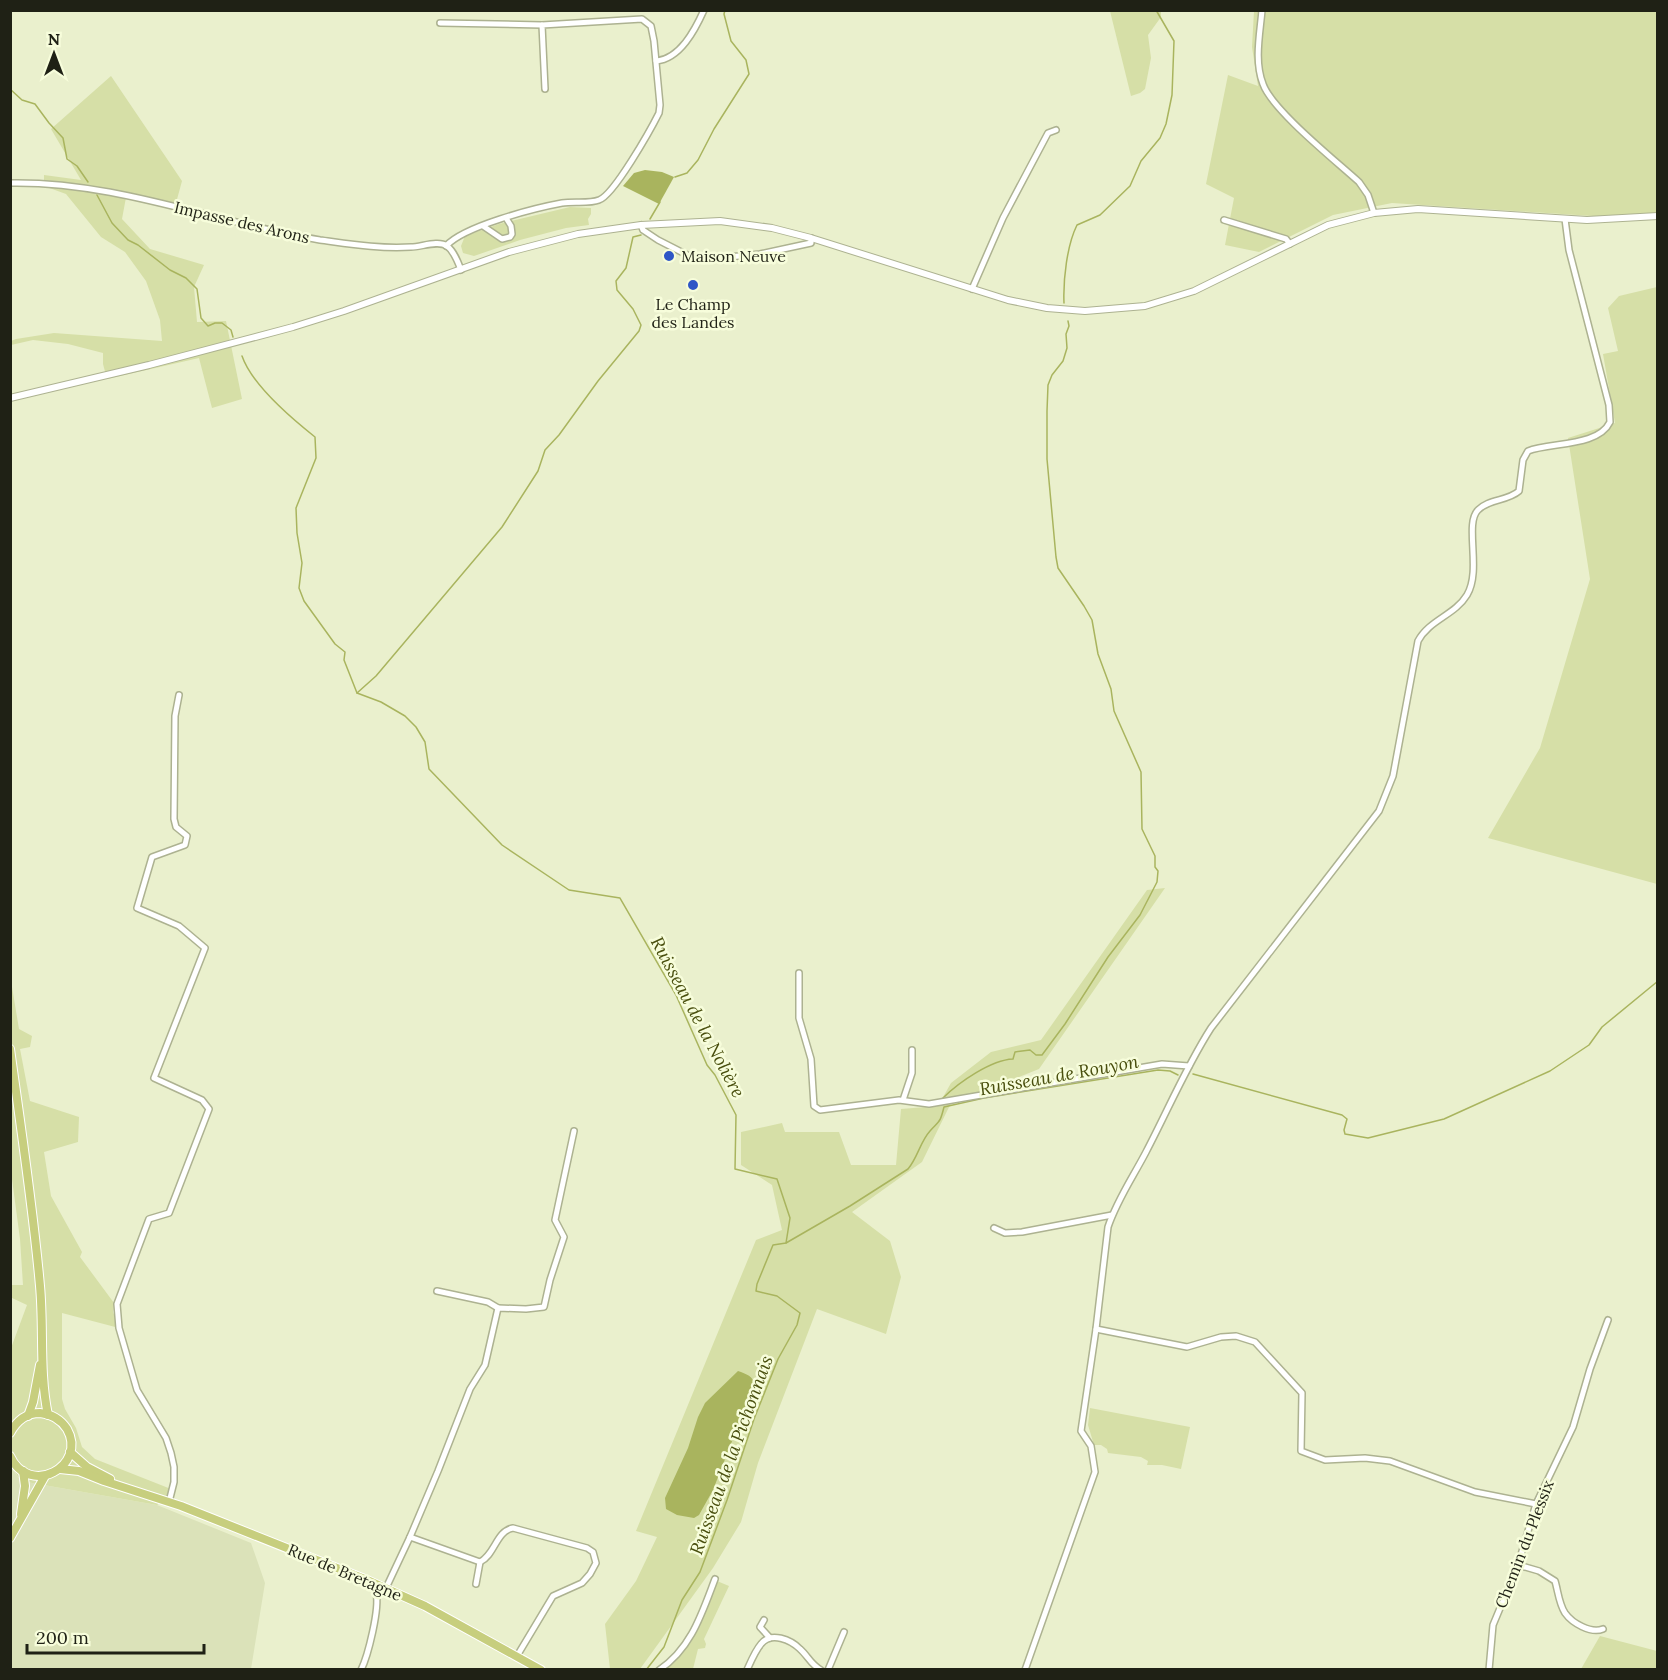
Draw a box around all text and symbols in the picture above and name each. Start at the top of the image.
north arrow [24,24,84,84]
text: N [48,29,60,49]
street label: Impasse des Arons [172,197,312,247]
place label: Maison Neuve [681,246,786,266]
marker: Maison Neuve [662,249,676,263]
marker: Le Champ des Landes [686,278,700,292]
place label: Le Champ des Landes [651,294,735,332]
water label: Ruisseau de la Nolière [646,933,750,1101]
water label: Ruisseau de Rouyon [978,1050,1140,1100]
water label: Ruisseau de la Pichonnais [684,1352,778,1558]
street label: Chemin du Plessix [1490,1476,1558,1611]
street label: Rue de Bretagne [285,1539,405,1605]
scale bar [27,1617,204,1655]
text: 200 m [36,1626,89,1649]

